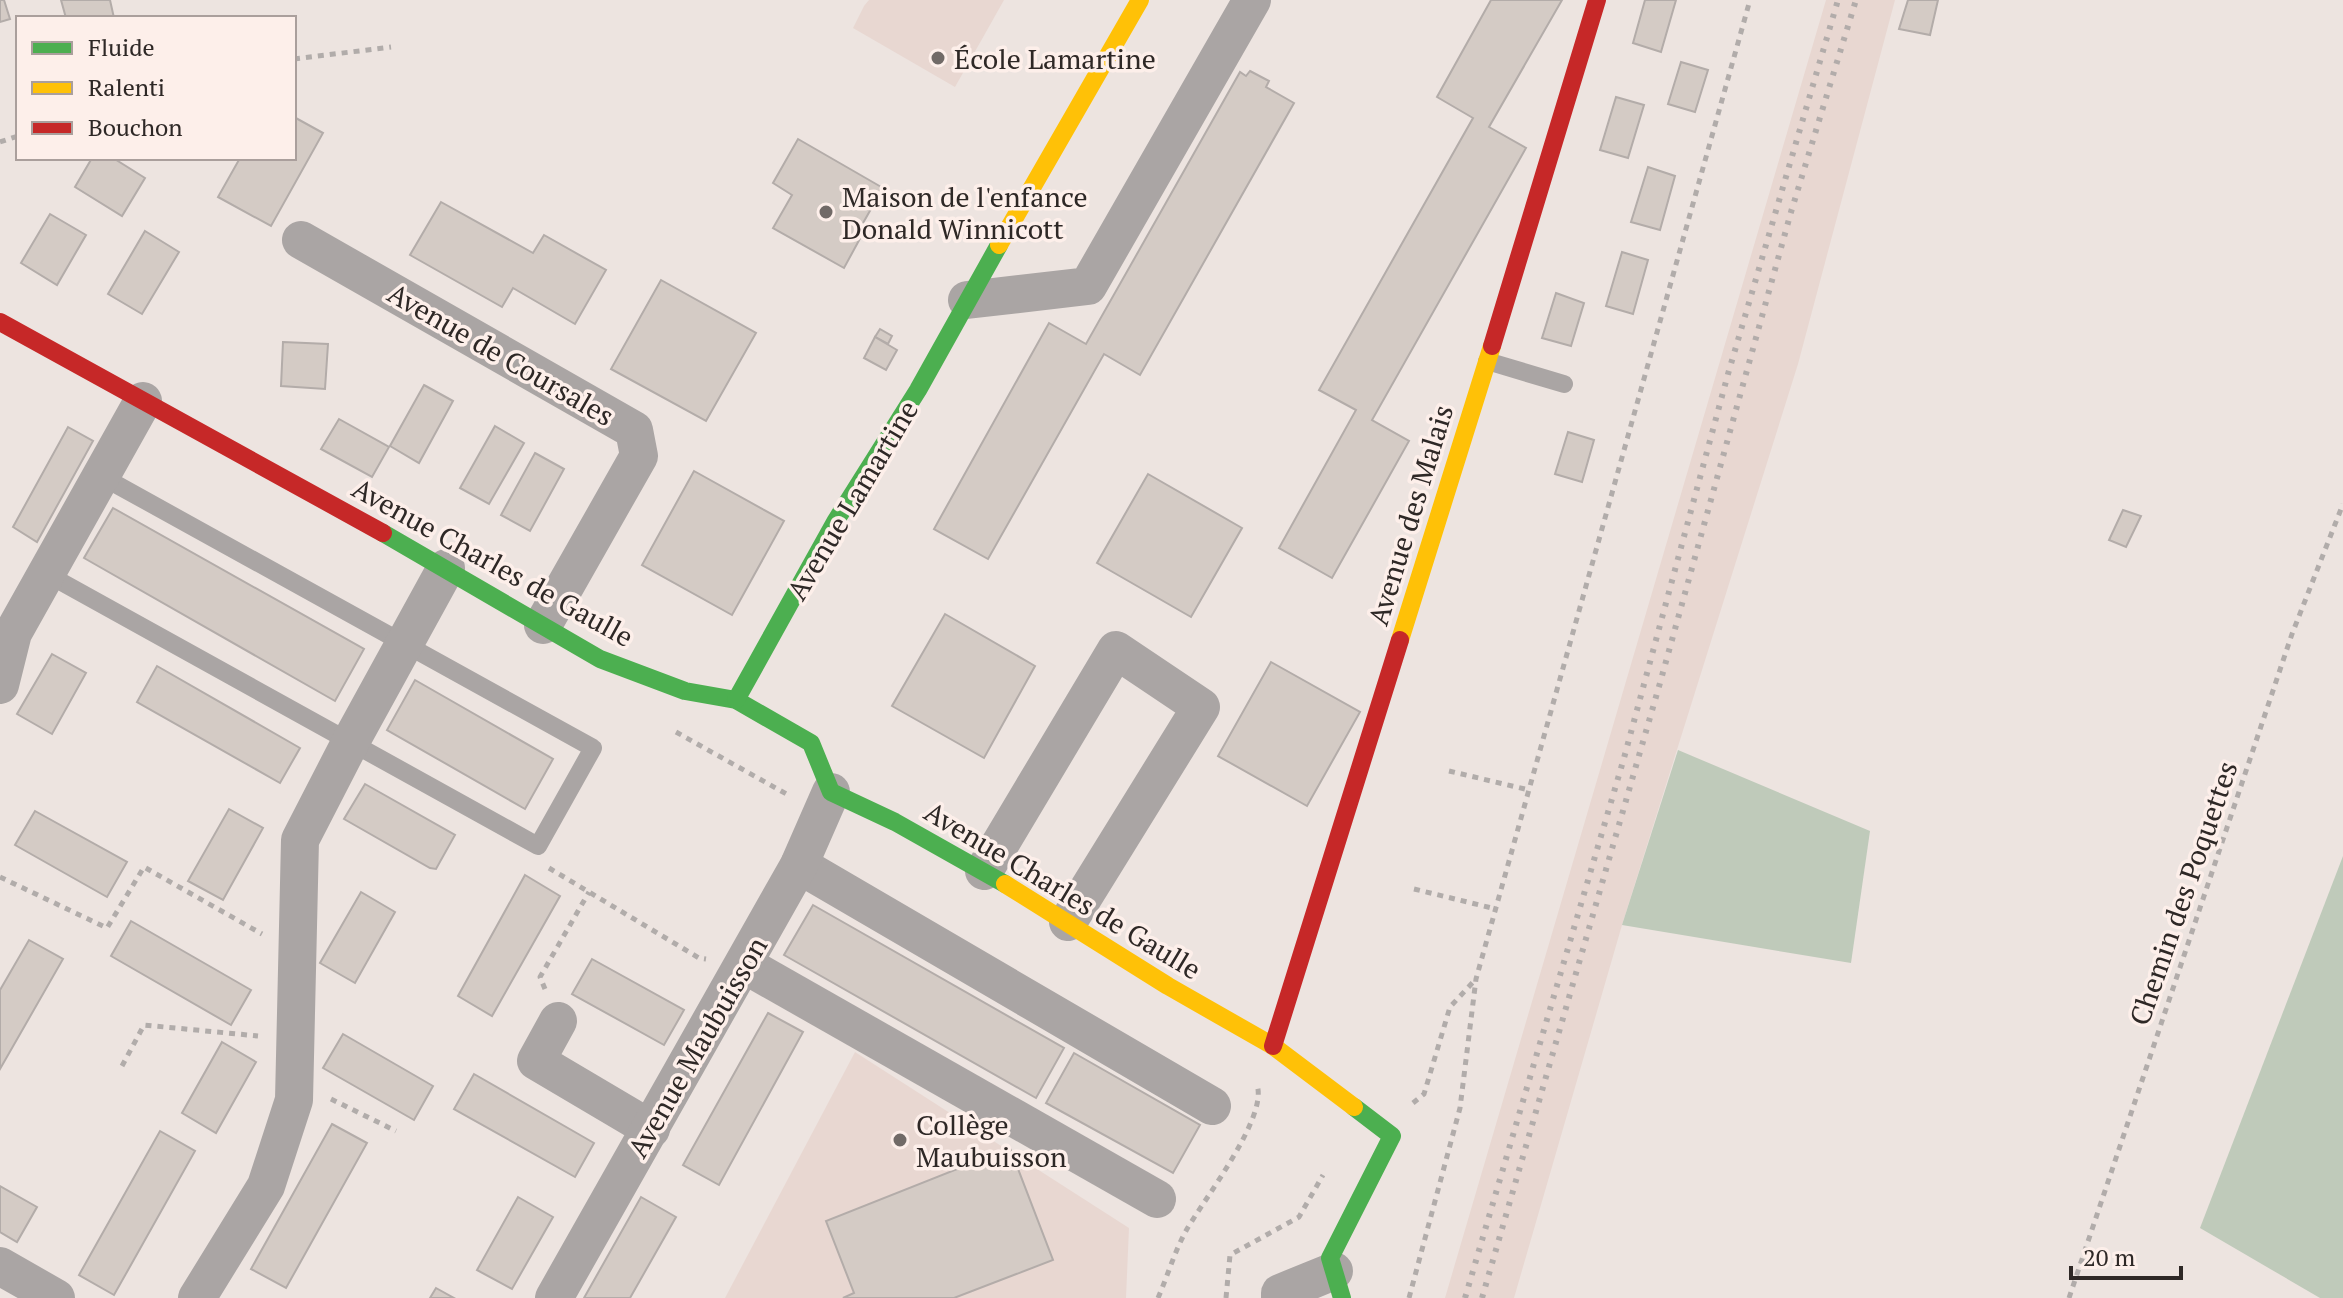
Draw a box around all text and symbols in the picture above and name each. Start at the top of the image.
legend [16,16,296,160]
text: Fluide [88,31,155,63]
place label: École Lamartine [954,40,1156,77]
marker: École Lamartine [929,49,947,67]
text: Ralenti [88,71,165,103]
text: Bouchon [88,111,183,143]
place label: Maison de l'enfance Donald Winnicott [842,178,1088,247]
marker: Maison de l'enfance Donald Winnicott [817,203,835,221]
street label: Avenue de Coursales [381,274,621,434]
street label: Avenue Lamartine [778,393,926,607]
street label: Avenue des Malais [1359,400,1461,630]
street label: Avenue Charles de Gaulle [346,469,640,655]
street label: Chemin des Poquettes [2120,756,2246,1030]
street label: Avenue Charles de Gaulle [918,793,1208,987]
street label: Avenue Maubuisson [619,930,775,1164]
place label: Collège Maubuisson [916,1106,1067,1175]
marker: Collège Maubuisson [891,1131,909,1149]
scale bar [2071,1230,2181,1280]
text: 20 m [2083,1241,2135,1273]

